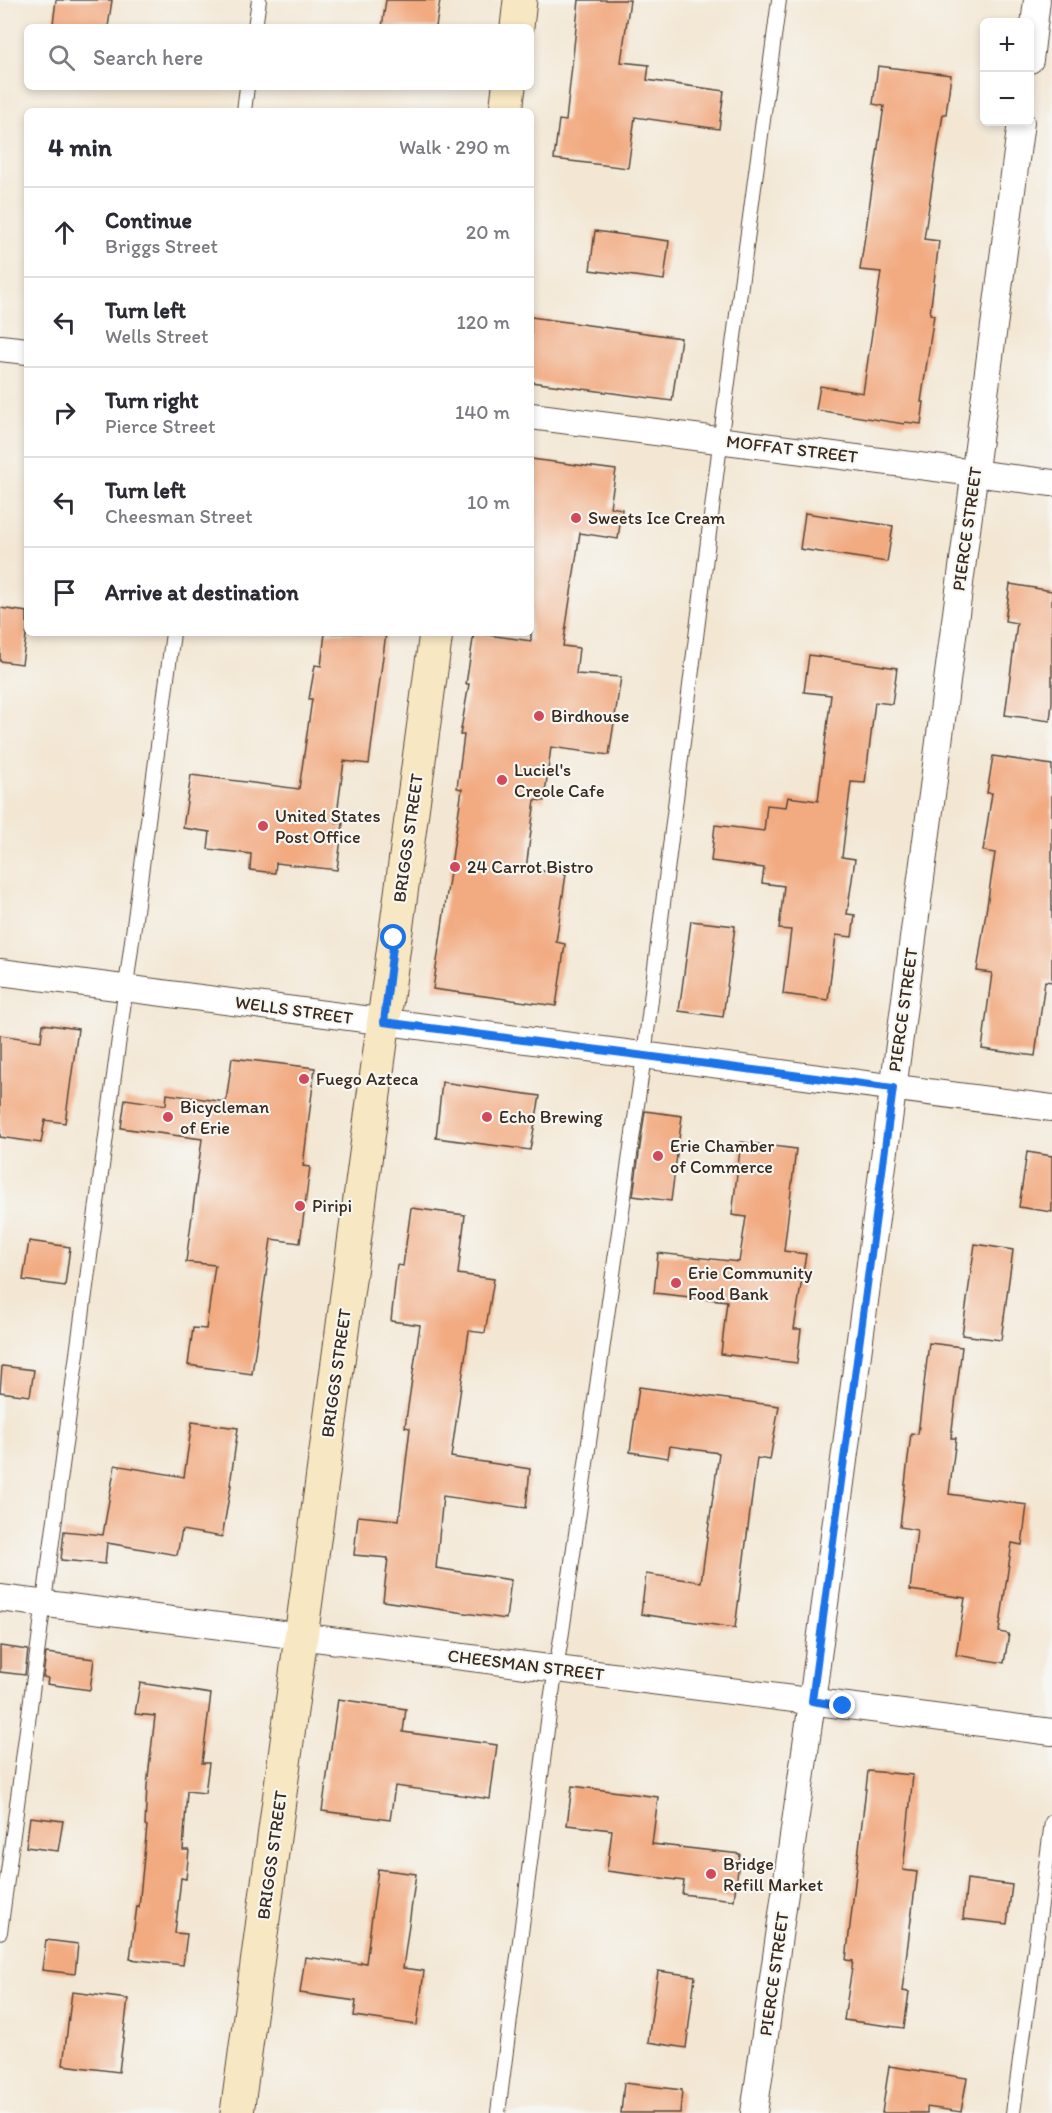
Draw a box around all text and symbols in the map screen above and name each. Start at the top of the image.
map controls [980,18,1034,126]
button: + [980,18,1034,72]
search box [24,24,534,90]
icon: search [45,41,78,74]
text: Search here [93,44,203,71]
button: − [980,72,1034,126]
text: 4 min [48,131,112,163]
text: Walk · 290 m [399,135,510,159]
text: Continue [105,207,192,234]
icon: ahead [48,216,81,249]
text: 20 m [466,220,510,244]
text: Briggs Street [105,234,218,258]
text: Turn left [105,297,186,324]
icon: left [48,306,81,339]
text: 120 m [457,310,510,334]
text: Wells Street [105,324,209,348]
text: Turn right [105,387,199,414]
icon: right [48,396,81,429]
text: 140 m [455,400,510,424]
text: Pierce Street [105,414,215,438]
street label: MOFFAT STREET [725,430,859,468]
street label: PIERCE STREET [947,465,987,593]
text: Turn left [105,477,186,504]
icon: left [48,486,81,519]
text: 10 m [467,490,510,514]
text: Cheesman Street [105,504,253,528]
place label: Sweets Ice Cream [588,507,725,529]
marker: Sweets Ice Cream [569,511,583,525]
icon: arrive [48,576,81,609]
text: Arrive at destination [105,579,299,606]
place label: Birdhouse [551,705,629,727]
marker: Birdhouse [532,709,546,723]
place label: Luciel's Creole Cafe [514,759,604,802]
street label: BRIGGS STREET [388,772,428,904]
marker: Luciel's Creole Cafe [495,773,509,787]
place label: United States Post Office [275,805,380,848]
marker: United States Post Office [256,819,270,833]
place label: 24 Carrot Bistro [467,856,594,878]
marker: 24 Carrot Bistro [448,860,462,874]
route start [380,924,406,950]
street label: PIERCE STREET [883,946,923,1074]
street label: WELLS STREET [234,991,354,1029]
place label: Fuego Azteca [316,1068,419,1090]
marker: Fuego Azteca [297,1072,311,1086]
place label: Bicycleman of Erie [180,1096,269,1139]
place label: Echo Brewing [499,1106,604,1128]
marker: Bicycleman of Erie [161,1110,175,1124]
marker: Echo Brewing [480,1110,494,1124]
place label: Erie Chamber of Commerce [670,1135,774,1178]
marker: Erie Chamber of Commerce [651,1149,665,1163]
place label: Piripi [312,1195,352,1217]
marker: Piripi [293,1199,307,1213]
place label: Erie Community Food Bank [688,1262,813,1305]
marker: Erie Community Food Bank [669,1276,683,1290]
street label: BRIGGS STREET [316,1307,356,1439]
street label: CHEESMAN STREET [446,1644,606,1686]
route end [829,1692,855,1718]
street label: BRIGGS STREET [252,1789,292,1921]
place label: Bridge Refill Market [723,1853,824,1896]
marker: Bridge Refill Market [704,1867,718,1881]
street label: PIERCE STREET [754,1910,794,2038]

